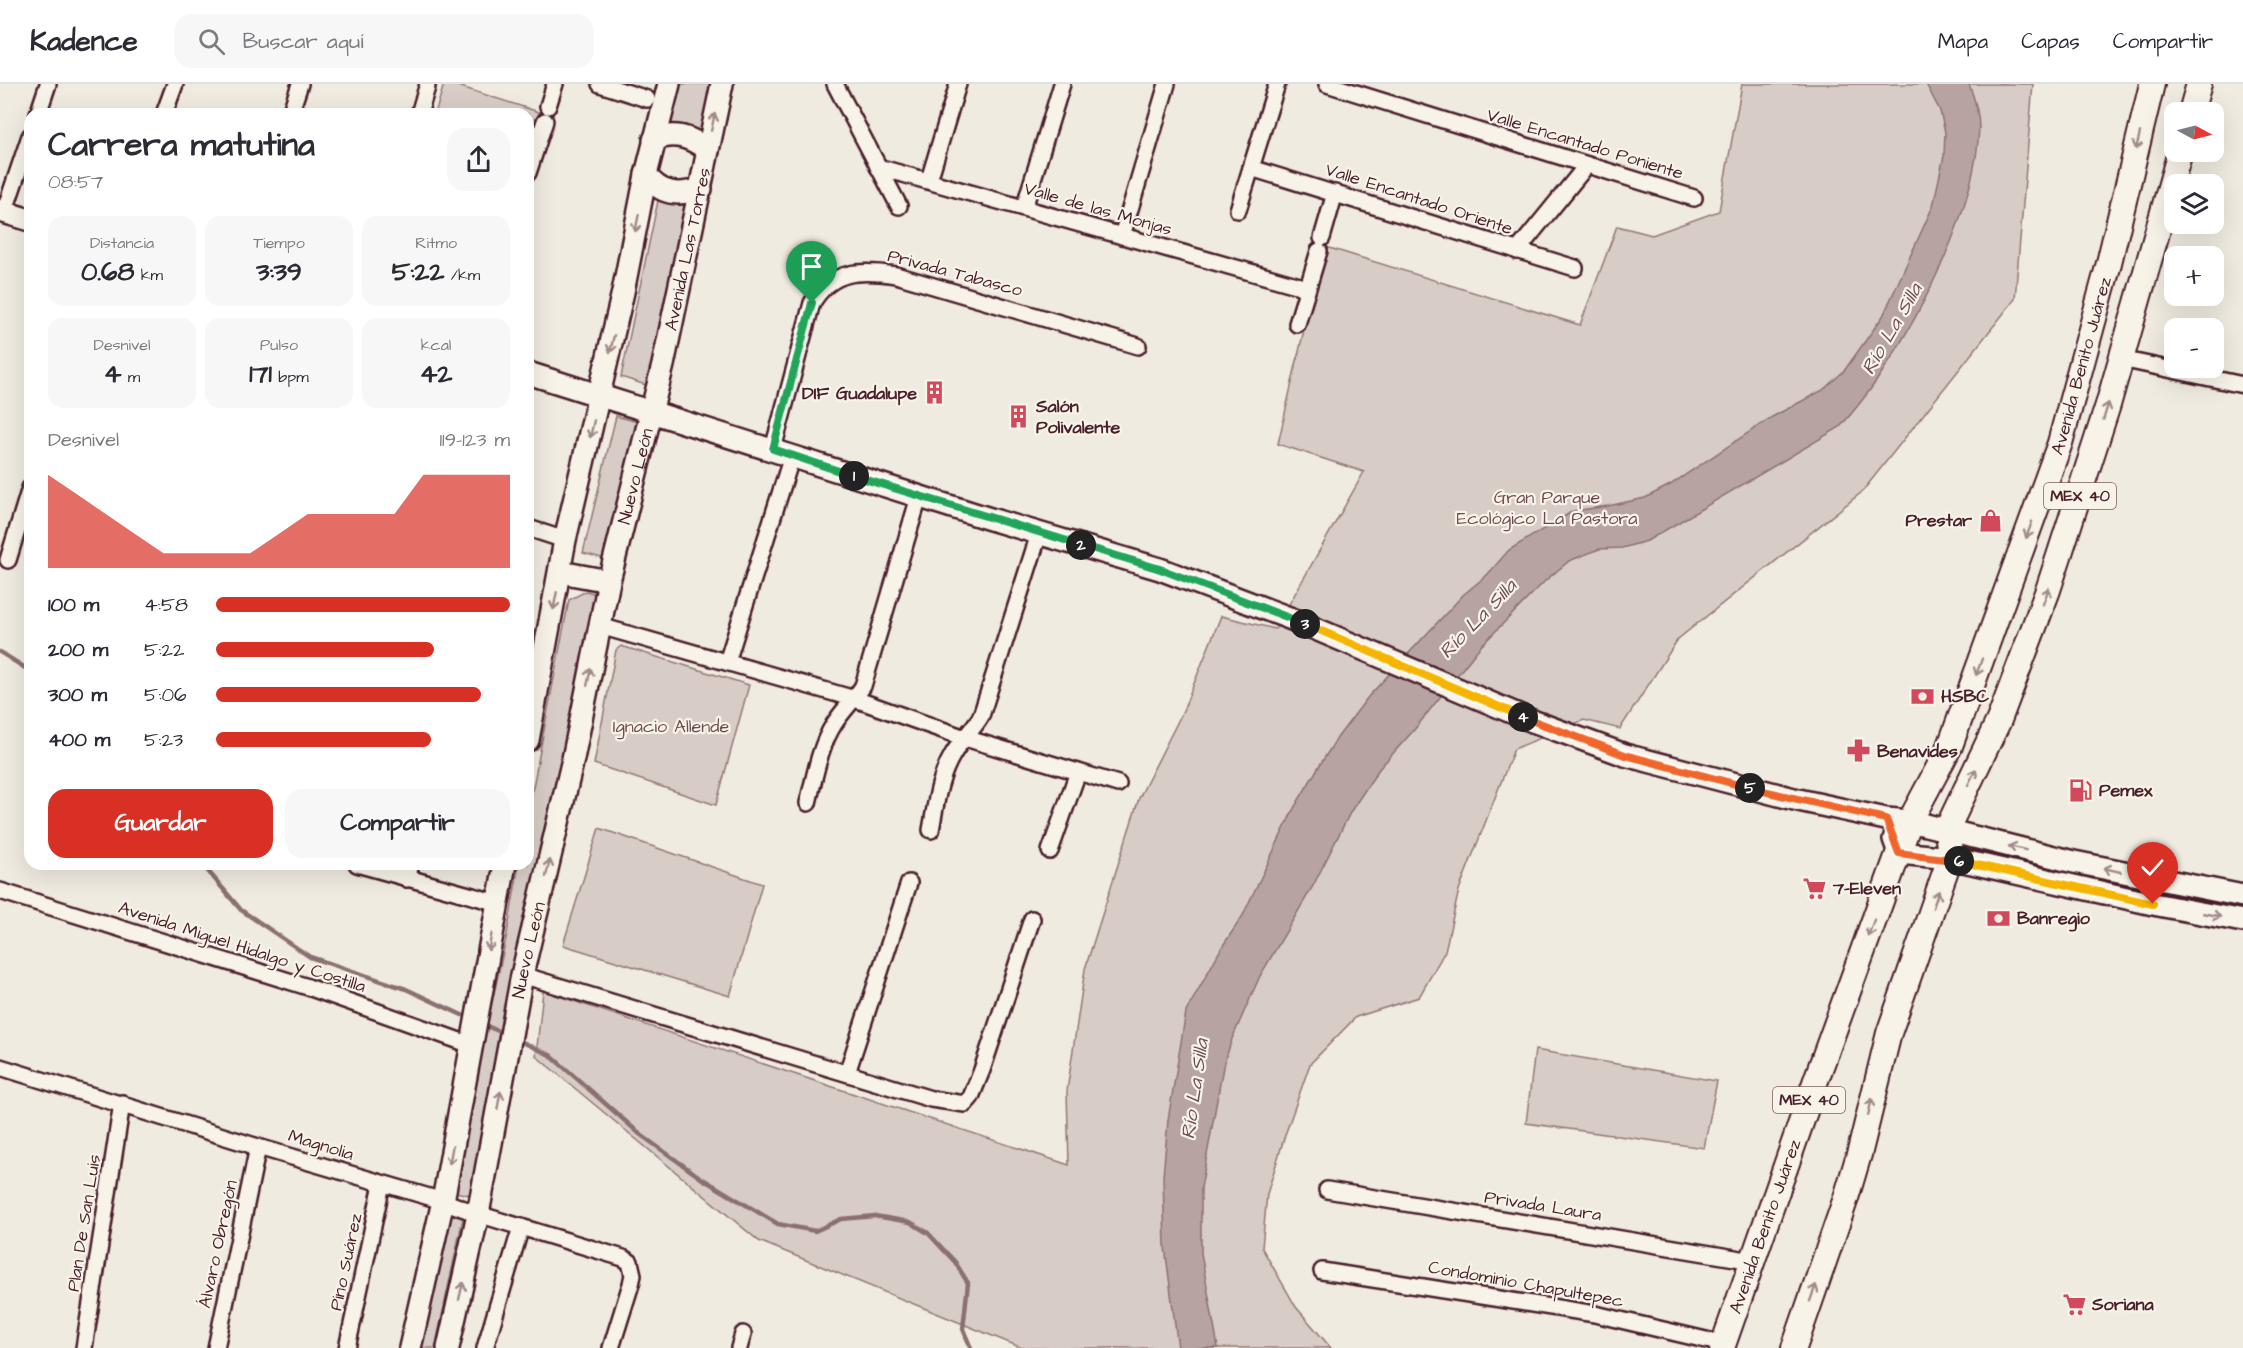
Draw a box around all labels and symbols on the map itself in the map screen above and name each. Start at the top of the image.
street label: Valle Encantado Poniente [1484,102,1687,186]
north arrow [2164,102,2224,162]
one-way arrow [708,113,720,132]
one-way arrow [2132,131,2144,150]
street label: Valle Encantado Oriente [1322,157,1516,241]
street label: Avenida Las Torres [658,165,717,333]
street label: Valle de las Monjas [1021,176,1175,242]
one-way arrow [631,212,642,232]
pin [786,241,837,303]
street label: Privada Tabasco [885,243,1025,303]
street label: Avenida Benito Juárez [2044,274,2117,458]
water label: Río La Silla [1855,278,1930,380]
one-way arrow [605,334,617,353]
building icon: DIF Guadalupe [922,380,948,406]
place label: DIF Guadalupe [802,381,917,406]
place label: Salón Polivalente [1035,394,1120,440]
one-way arrow [2101,402,2112,421]
building icon: Salón Polivalente [1005,403,1031,429]
one-way arrow [585,419,597,438]
street label: Nuevo León [611,425,659,527]
pin: 1 [839,461,869,491]
road number: MEX 40 [2044,483,2116,509]
park label: Gran Parque Ecológico La Pastora [1457,485,1637,532]
shop icon: Prestar [1977,507,2003,533]
place label: Prestar [1905,508,1972,533]
one-way arrow [2022,521,2033,539]
pin: 2 [1066,530,1096,560]
water label: Río La Silla [1433,572,1524,665]
one-way arrow [2041,587,2052,606]
one-way arrow [549,591,560,610]
pin: 3 [1290,609,1320,639]
one-way arrow [1973,657,1984,676]
one-way arrow [584,668,595,688]
bank icon: HSBC [1910,683,1936,709]
place label: HSBC [1941,684,1989,709]
pin: 4 [1508,702,1538,732]
park label: Ignacio Allende [613,714,730,740]
pharmacy icon: Benavides [1846,738,1872,764]
place label: Benavides [1877,739,1958,764]
one-way arrow [1967,768,1978,786]
pin: 5 [1735,773,1765,803]
fuel station icon: Pemex [2068,777,2094,803]
place label: Pemex [2099,778,2153,803]
one-way arrow [2008,841,2027,853]
pin [2127,842,2178,904]
pin: 6 [1944,846,1974,876]
one-way arrow [543,859,554,878]
one-way arrow [2103,864,2122,875]
supermarket icon: 7-Eleven [1802,875,1828,901]
place label: 7-Eleven [1832,876,1901,901]
one-way arrow [1931,890,1942,909]
street label: Avenida Miguel Hidalgo y Costilla [115,895,369,1000]
street label: Nuevo León [505,899,551,1000]
bank icon: Banregio [1986,905,2012,931]
place label: Banregio [2017,906,2091,932]
one-way arrow [2202,910,2222,921]
one-way arrow [1865,918,1876,937]
one-way arrow [484,932,495,951]
water label: Río La Silla [1174,1036,1216,1141]
road number: MEX 40 [1773,1087,1845,1113]
one-way arrow [494,1091,505,1110]
one-way arrow [1865,1097,1876,1117]
street label: Magnolia [285,1123,357,1168]
street label: Avenida Benito Juárez [1723,1136,1807,1317]
one-way arrow [445,1144,456,1164]
street label: Plan De San Luis [61,1153,107,1293]
street label: Álvaro Obregón [192,1178,245,1311]
street label: Privada Laura [1483,1184,1603,1228]
street label: Pino Suárez [323,1211,369,1313]
street label: Condominio Chapultepec [1426,1255,1626,1313]
one-way arrow [455,1282,467,1301]
one-way arrow [1809,1284,1820,1303]
supermarket icon: Soriana [2061,1291,2087,1317]
place label: Soriana [2091,1292,2155,1317]

